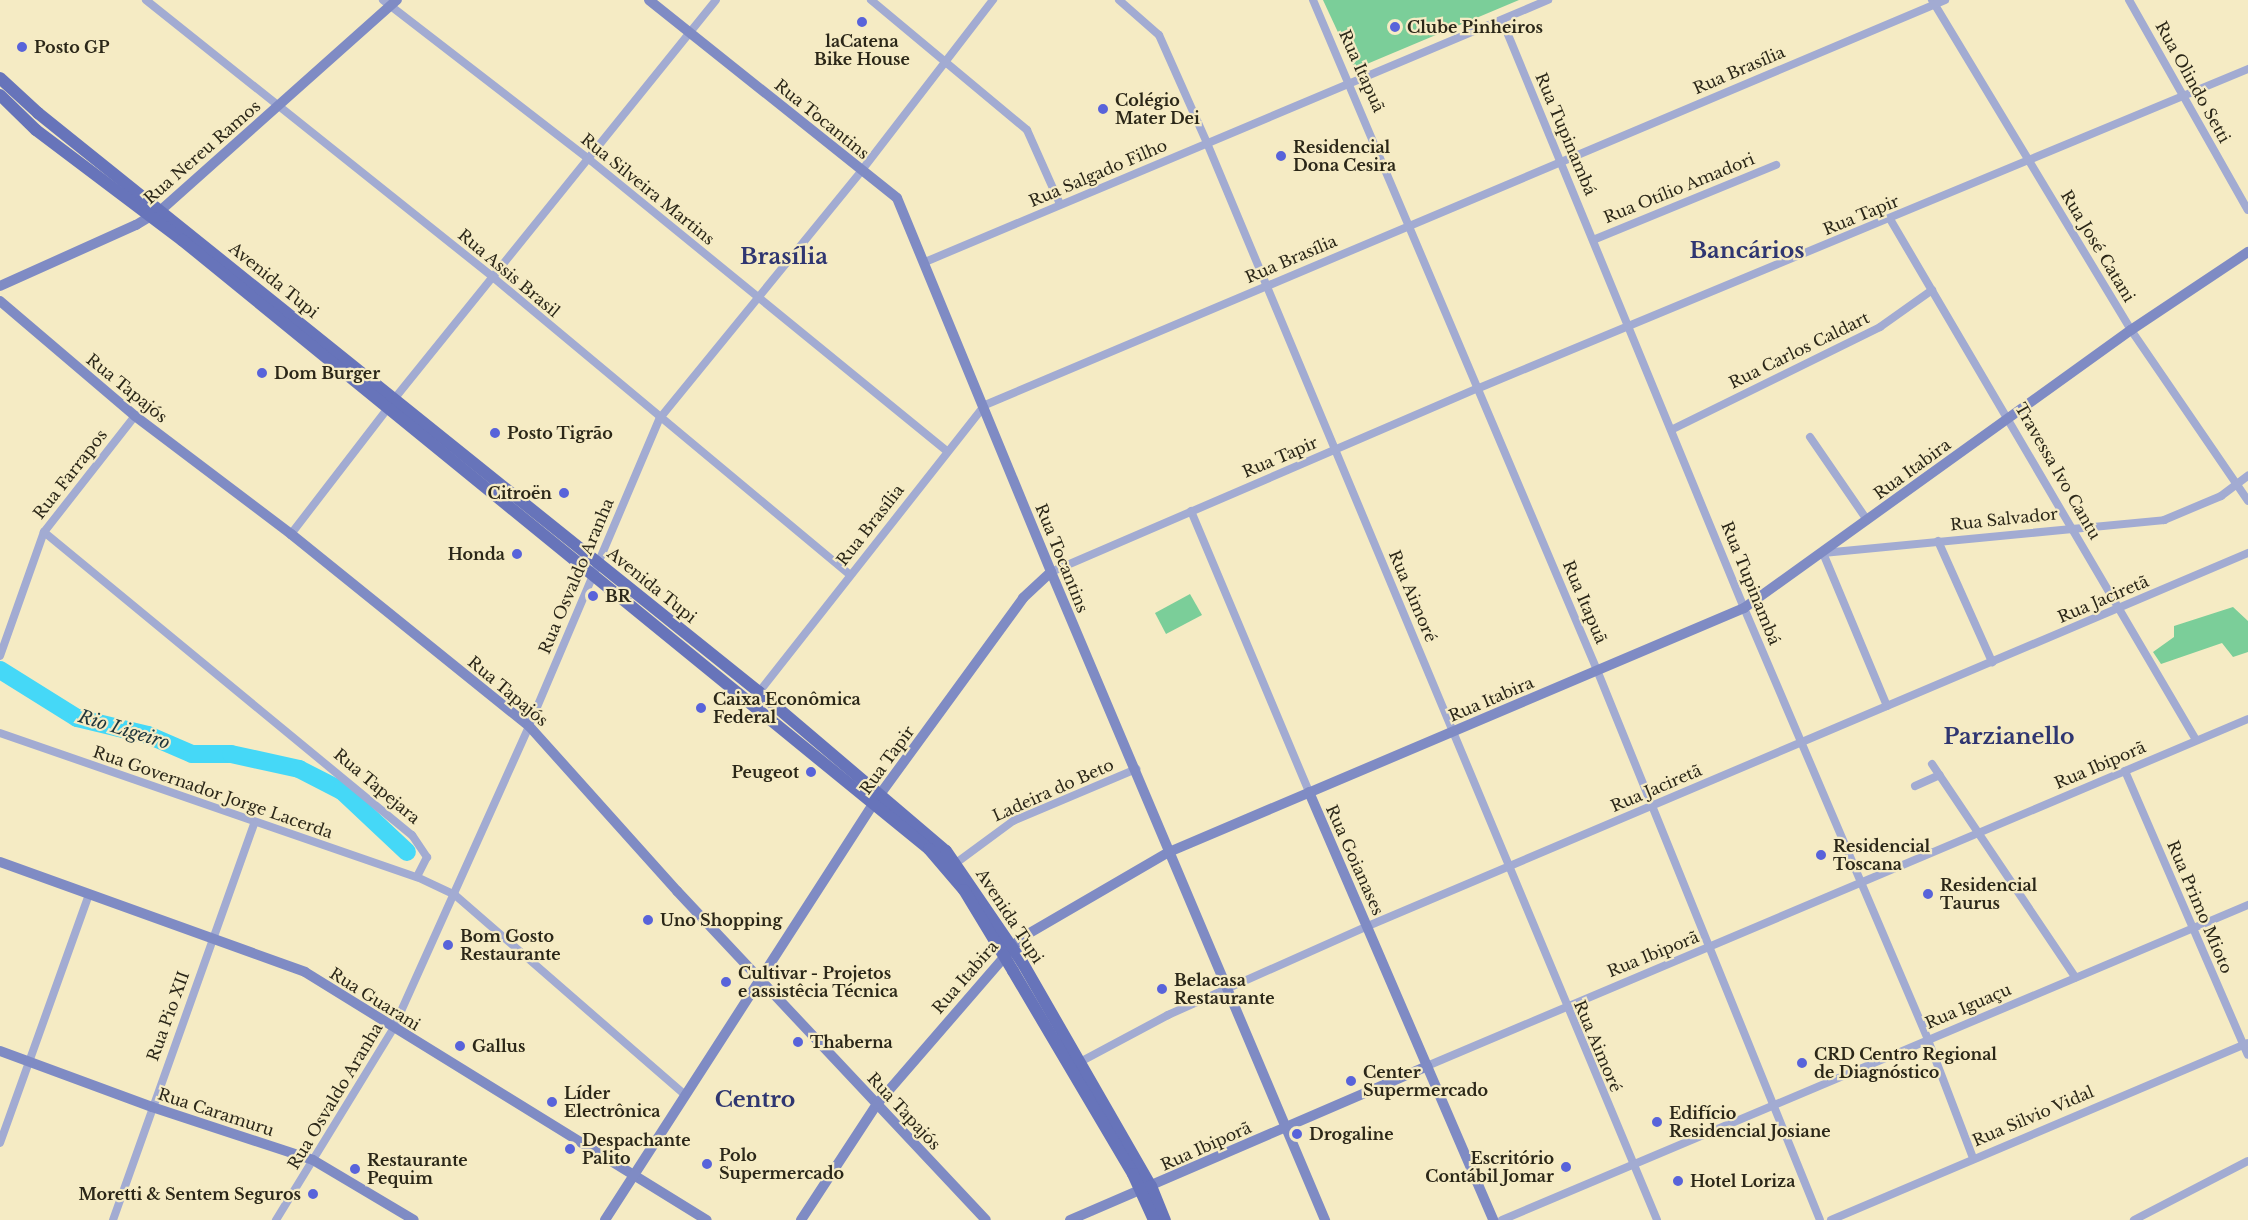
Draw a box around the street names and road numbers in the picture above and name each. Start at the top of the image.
street label: Rua Olindo Setti [2152,18,2234,146]
street label: Rua Itapuã [1335,27,1389,115]
street label: Rua Brasília [1690,42,1788,98]
street label: Rua Tupinambá [1531,69,1601,199]
street label: Rua Tocantins [771,75,873,163]
street label: Rua Nereu Ramos [140,96,264,208]
street label: Rua Silveira Martins [577,129,719,249]
street label: Rua Salgado Filho [1026,135,1170,211]
street label: Rua Otílio Amadori [1600,149,1758,227]
street label: Rua José Catani [2057,187,2139,305]
street label: Rua Tapir [1820,191,1902,239]
street label: Rua Assis Brasil [454,225,564,321]
street label: Rua Brasília [1242,231,1340,287]
street label: Avenida Tupi [225,238,323,322]
street label: Rua Carlos Caldart [1726,308,1872,392]
street label: Rua Tapajós [82,349,172,427]
street label: Travessa Ivo Cantu [2011,399,2105,543]
street label: Rua Farrapos [29,425,111,523]
street label: Rua Tapir [1239,432,1321,482]
street label: Rua Itabira [1870,435,1954,503]
street label: Rua Brasília [832,481,908,569]
street label: Rua Osvaldo Aranha [534,495,618,657]
street label: Rua Tocantins [1031,500,1093,616]
street label: Rua Salvador [1949,504,2059,534]
street label: Rua Tupinambá [1717,518,1785,648]
street label: Avenida Tupi [603,543,701,627]
street label: Rua Aimoré [1385,547,1441,645]
street label: Rua Itapuã [1559,558,1611,646]
street label: Rua Jaciretã [2055,571,2151,627]
street label: Rua Tapajós [464,652,552,730]
street label: Rua Itabira [1446,672,1536,726]
street label: Rua Tapir [855,722,919,798]
street label: Rua Ibiporã [2052,737,2148,793]
street label: Rua Governador Jorge Lacerda [90,742,336,842]
street label: Rua Tapejara [330,744,424,828]
street label: Ladeira do Beto [989,755,1117,825]
street label: Rua Jaciretã [1608,760,1704,816]
street label: Rua Goianases [1322,802,1388,918]
street label: Rua Primo Mioto [2163,837,2237,977]
street label: Avenida Tupi [972,865,1048,967]
street label: Rua Ibiporã [1604,927,1702,981]
street label: Rua Itabira [928,937,1002,1017]
street label: Rua Guarani [326,963,424,1035]
street label: Rua Pio XII [143,968,193,1064]
street label: Rua Iguaçu [1922,979,2014,1033]
street label: Rua Aimoré [1570,997,1626,1095]
street label: Rua Osvaldo Aranha [283,1019,387,1173]
street label: Rua Tapajós [863,1068,945,1154]
street label: Rua Silvio Vidal [1969,1082,2097,1150]
street label: Rua Caramuru [155,1084,277,1140]
street label: Rua Ibiporã [1158,1117,1254,1175]

